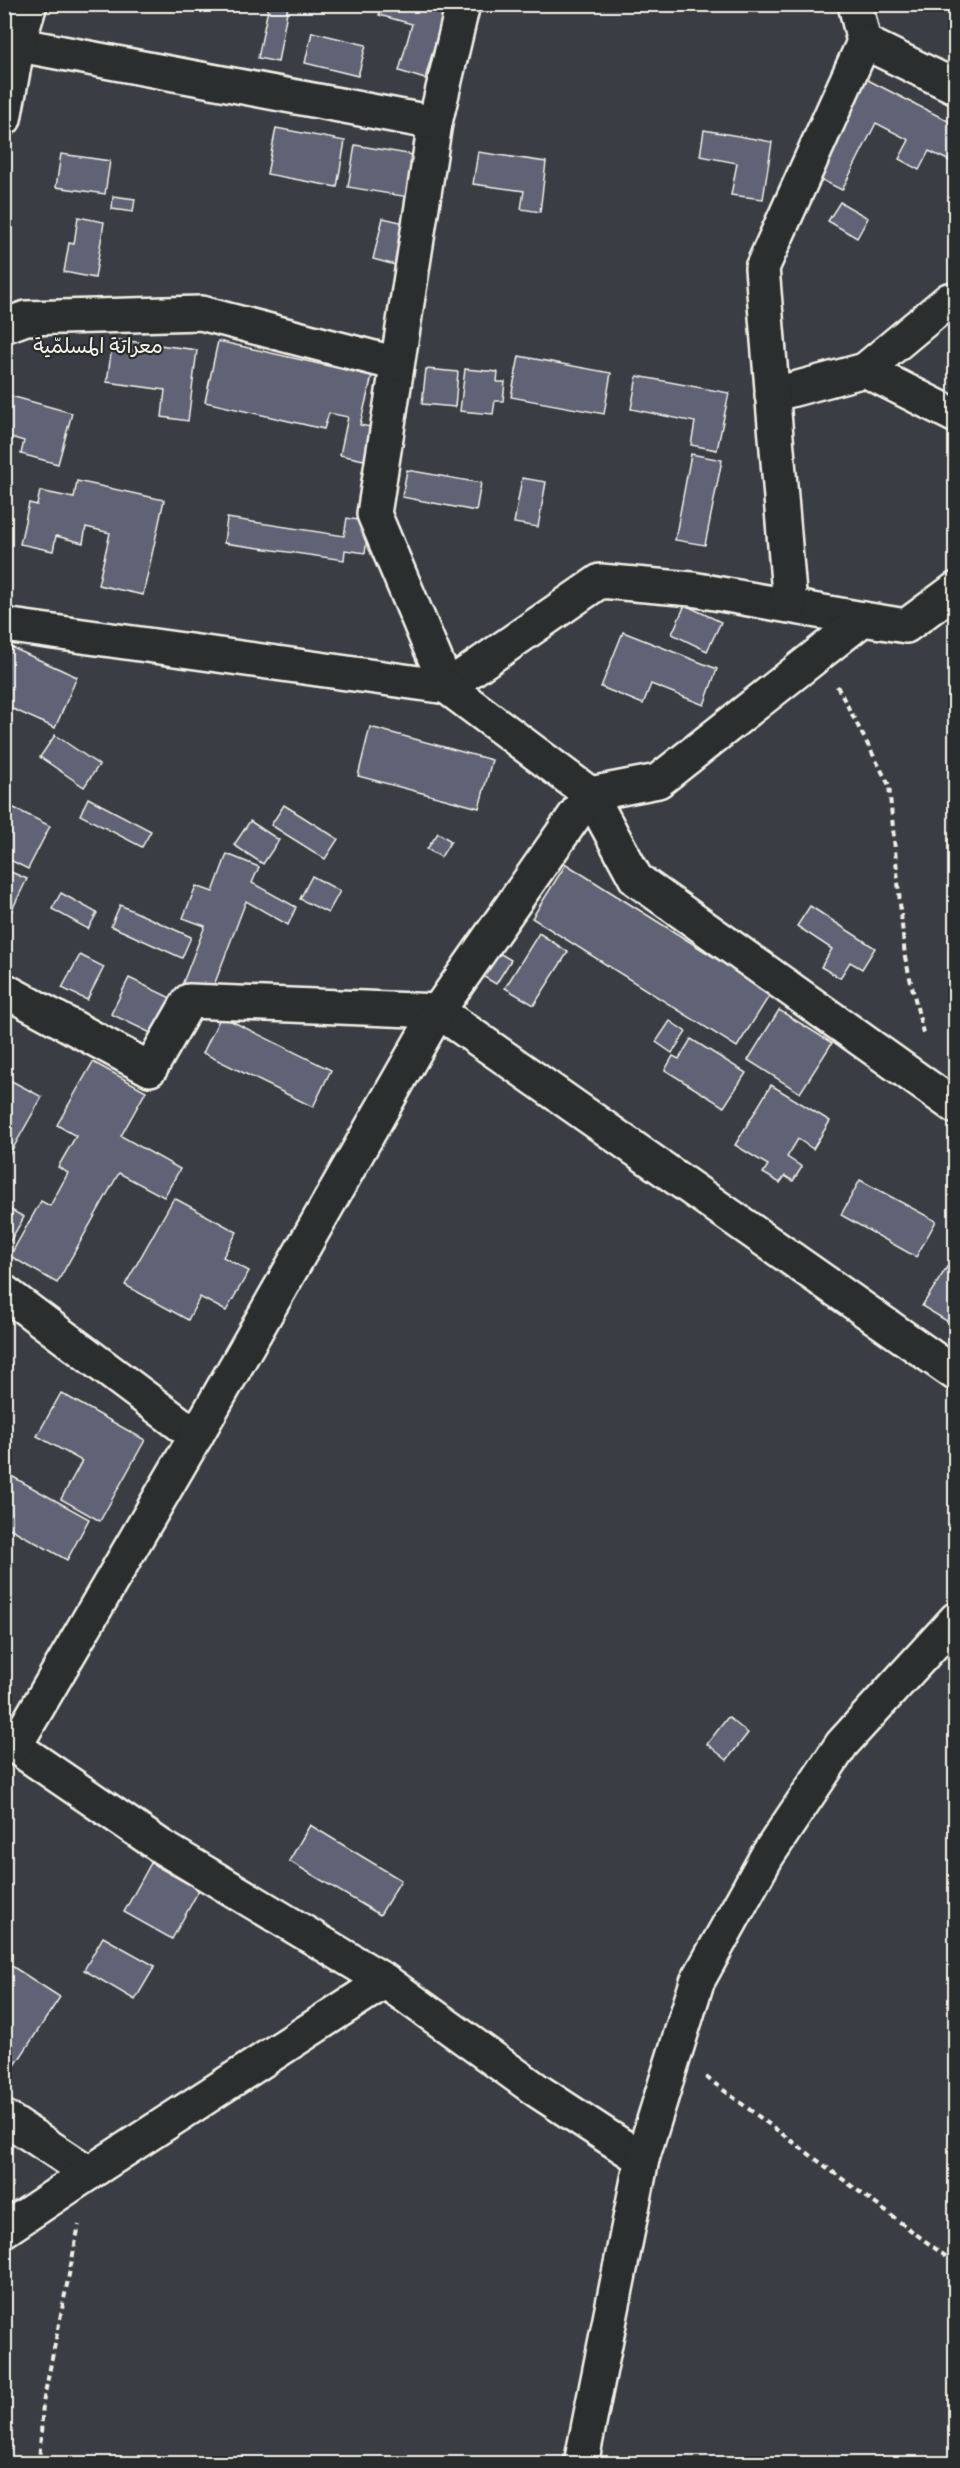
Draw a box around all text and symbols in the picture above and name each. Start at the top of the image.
district label: معراتة المسلمّية [33,331,163,360]

